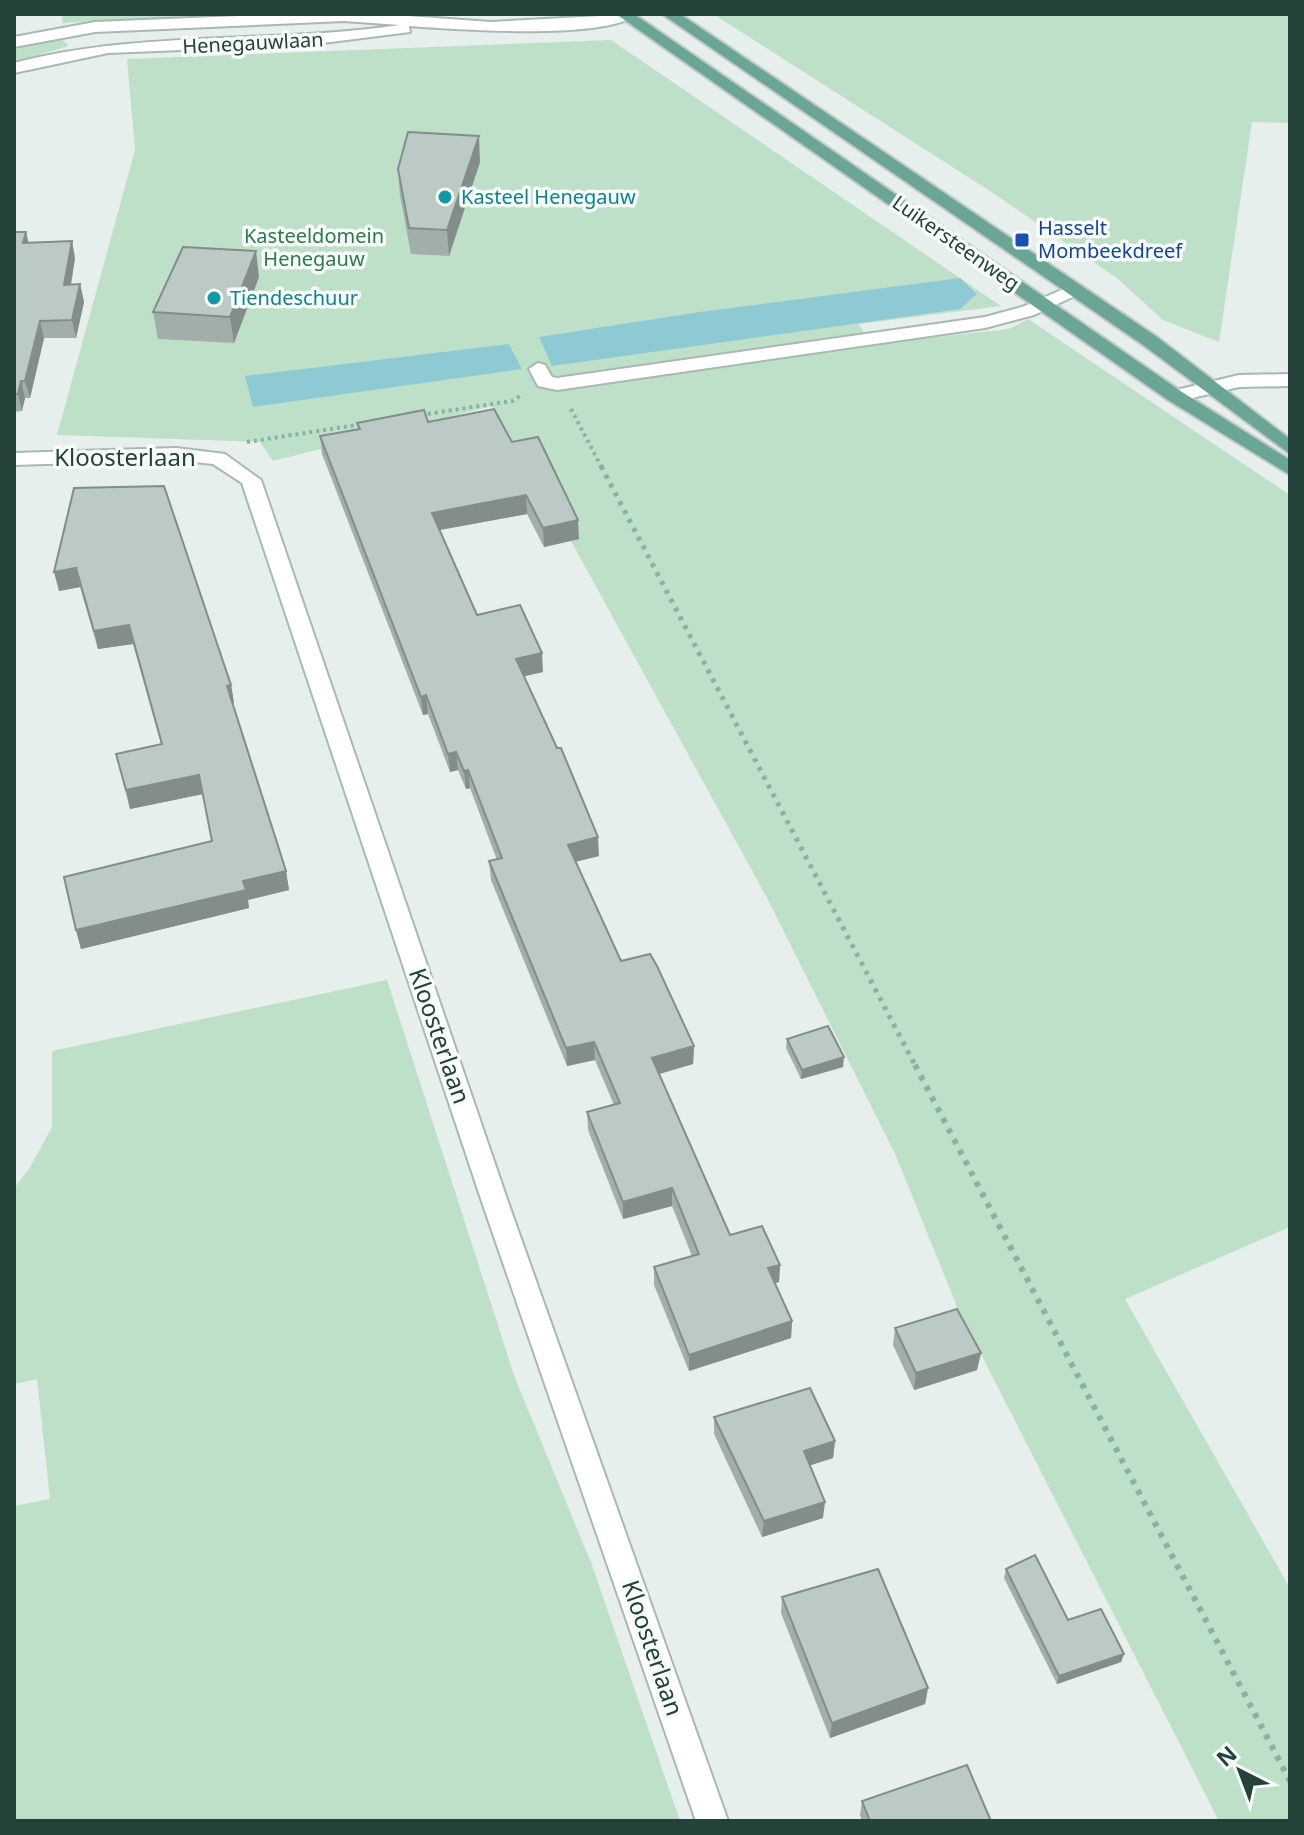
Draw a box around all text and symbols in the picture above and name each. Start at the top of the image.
street label: Henegauwlaan [182,25,324,60]
place label: Kasteel Henegauw [461,183,636,210]
marker: Kasteel Henegauw [436,188,454,206]
street label: Luikersteenweg [887,189,1025,296]
place label: Hasselt Mombeekdreef [1038,214,1183,264]
park label: Kasteeldomein Henegauw [244,222,384,272]
marker: Hasselt Mombeekdreef [1013,231,1031,249]
place label: Tiendeschuur [230,284,358,311]
marker: Tiendeschuur [205,289,223,307]
street label: Kloosterlaan [54,440,196,473]
street label: Kloosterlaan [402,963,479,1108]
street label: Kloosterlaan [615,1575,692,1720]
north arrow [1200,1731,1280,1811]
text: N [1209,1738,1243,1773]

